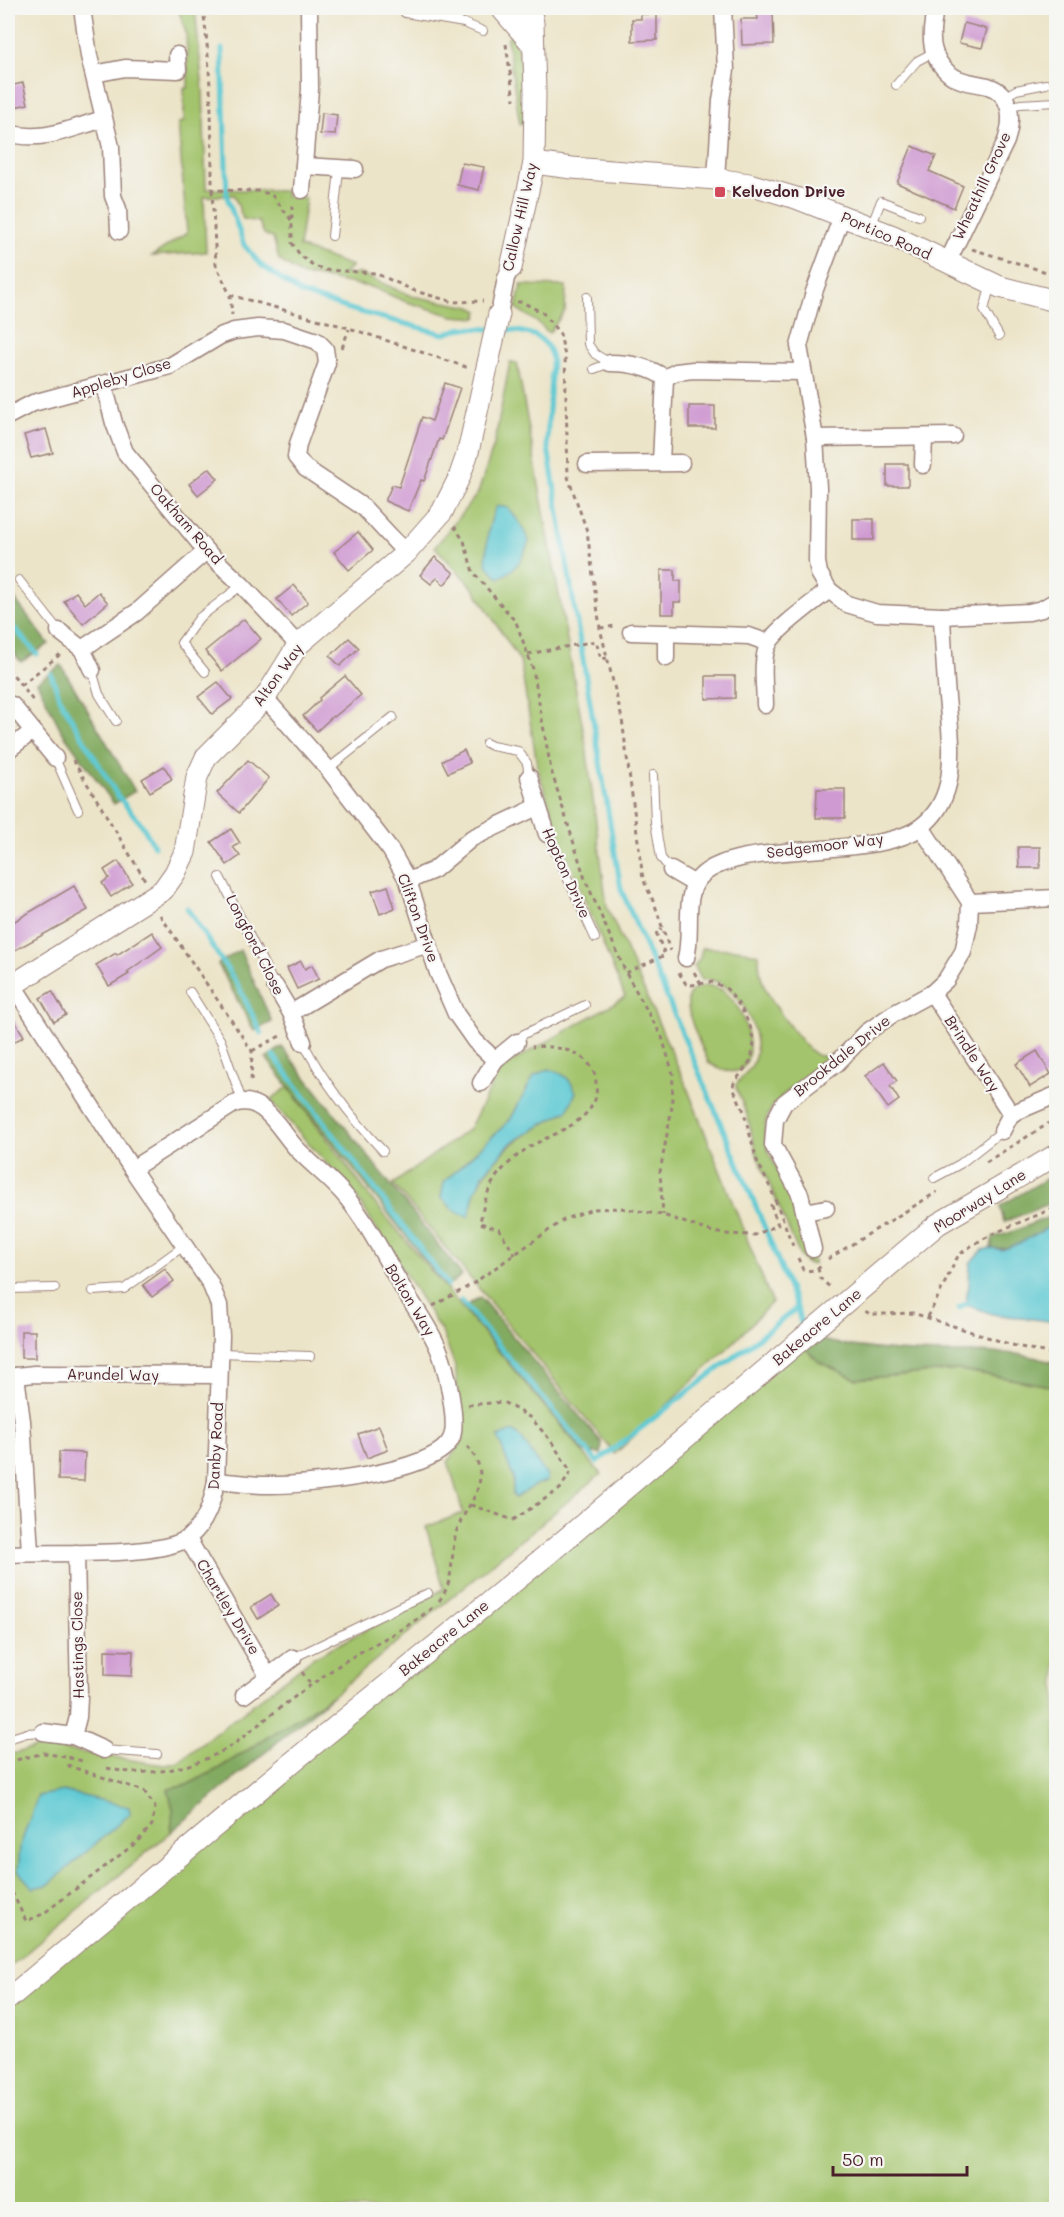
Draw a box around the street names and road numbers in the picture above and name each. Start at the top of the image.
street label: Wheathill Grove [947,128,1015,243]
street label: Callow Hill Way [497,160,541,273]
street label: Portico Road [838,206,935,264]
street label: Appleby Close [68,352,173,402]
street label: Oakham Road [146,479,227,568]
street label: Alton Way [248,639,307,710]
street label: Hopton Drive [538,824,596,921]
street label: Sedgemoor Way [765,828,885,862]
street label: Clifton Drive [394,870,444,965]
street label: Longford Close [222,891,290,998]
street label: Brookdale Drive [789,1010,894,1100]
street label: Brindle Way [941,1011,1005,1096]
street label: Moorway Lane [929,1164,1030,1237]
street label: Bolton Way [381,1260,440,1339]
street label: Bakeacre Lane [768,1283,865,1369]
street label: Arundel Way [67,1363,159,1385]
street label: Danby Road [203,1402,227,1490]
street label: Chartley Drive [192,1555,265,1658]
street label: Hastings Close [66,1591,88,1699]
street label: Bakeacre Lane [394,1595,493,1680]

